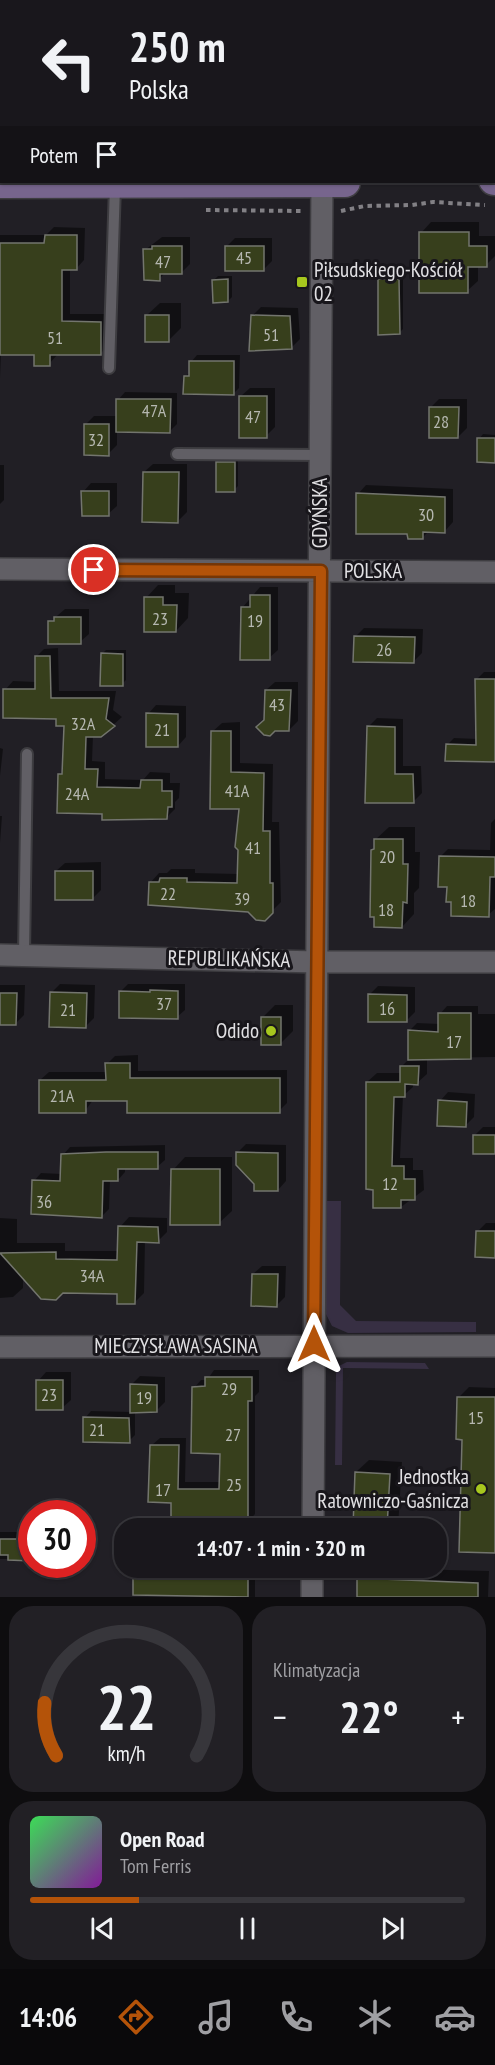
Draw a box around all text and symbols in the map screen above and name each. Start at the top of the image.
text: 250 m [129,19,226,74]
icon: left [30,24,108,102]
text: Polska [129,72,189,106]
icon: arrive [90,138,123,171]
text: Potem [30,141,78,169]
house number: 45 [236,246,252,269]
house number: 47 [155,250,171,273]
place label: Piłsudskiego-Kościół 02 [314,256,463,307]
marker: Piłsudskiego-Kościół 02 [295,275,309,289]
house number: 51 [263,323,279,346]
house number: 51 [47,326,63,349]
house number: 47A [142,399,167,422]
house number: 47 [245,405,261,428]
house number: 28 [433,410,449,433]
house number: 32 [88,428,104,451]
street label: GDYŃSKA [306,478,333,548]
house number: 30 [418,503,434,526]
pin [68,544,119,595]
icon: arrive [77,553,110,586]
street label: POLSKA [344,557,402,584]
house number: 23 [152,607,168,630]
house number: 19 [247,609,263,632]
house number: 26 [376,638,392,661]
house number: 43 [269,693,285,716]
house number: 32A [71,712,96,735]
house number: 21 [154,718,170,741]
house number: 41A [225,779,250,802]
house number: 24A [65,782,90,805]
house number: 41 [245,836,261,859]
house number: 20 [379,845,395,868]
house number: 22 [160,882,176,905]
house number: 39 [234,887,250,910]
house number: 18 [460,889,476,912]
house number: 18 [378,898,394,921]
street label: REPUBLIKAŃSKA [167,944,291,973]
house number: 37 [156,992,172,1015]
house number: 16 [379,997,395,1020]
house number: 21 [60,998,76,1021]
place label: Odido [216,1017,259,1044]
marker: Odido [264,1024,278,1038]
house number: 17 [446,1030,462,1053]
house number: 21A [50,1084,75,1107]
house number: 12 [382,1172,398,1195]
house number: 36 [36,1190,52,1213]
house number: 34A [80,1264,105,1287]
position arrow [282,1312,346,1376]
street label: MIECZYSŁAWA SASINA [94,1332,258,1359]
house number: 29 [221,1377,237,1400]
house number: 23 [41,1383,57,1406]
house number: 19 [136,1386,152,1409]
house number: 15 [468,1406,484,1429]
house number: 21 [89,1418,105,1441]
house number: 27 [225,1423,241,1446]
place label: Jednostka Ratowniczo-Gaśnicza [317,1463,469,1514]
house number: 25 [226,1473,242,1496]
house number: 17 [155,1478,171,1501]
marker: Jednostka Ratowniczo-Gaśnicza [474,1482,488,1496]
speed limit sign: 30 [18,1500,96,1578]
text: 14:07 · 1 min · 320 m [196,1534,365,1562]
text: Klimatyzacja [273,1657,360,1683]
text: 22 [96,1666,156,1747]
text: 22° [339,1687,399,1745]
text: − [273,1695,287,1738]
text: + [451,1695,465,1738]
text: km/h [107,1739,145,1767]
text: Open Road [120,1825,205,1853]
text: Tom Ferris [120,1853,191,1879]
icon: previous [86,1912,119,1945]
icon: pause [231,1912,264,1945]
icon: next [376,1912,409,1945]
icon: directions [115,1996,157,2038]
icon: music [195,1996,237,2038]
icon: phone [275,1996,317,2038]
icon: climate [354,1996,396,2038]
icon: car [434,1996,476,2038]
text: 14:06 [19,2000,77,2034]

